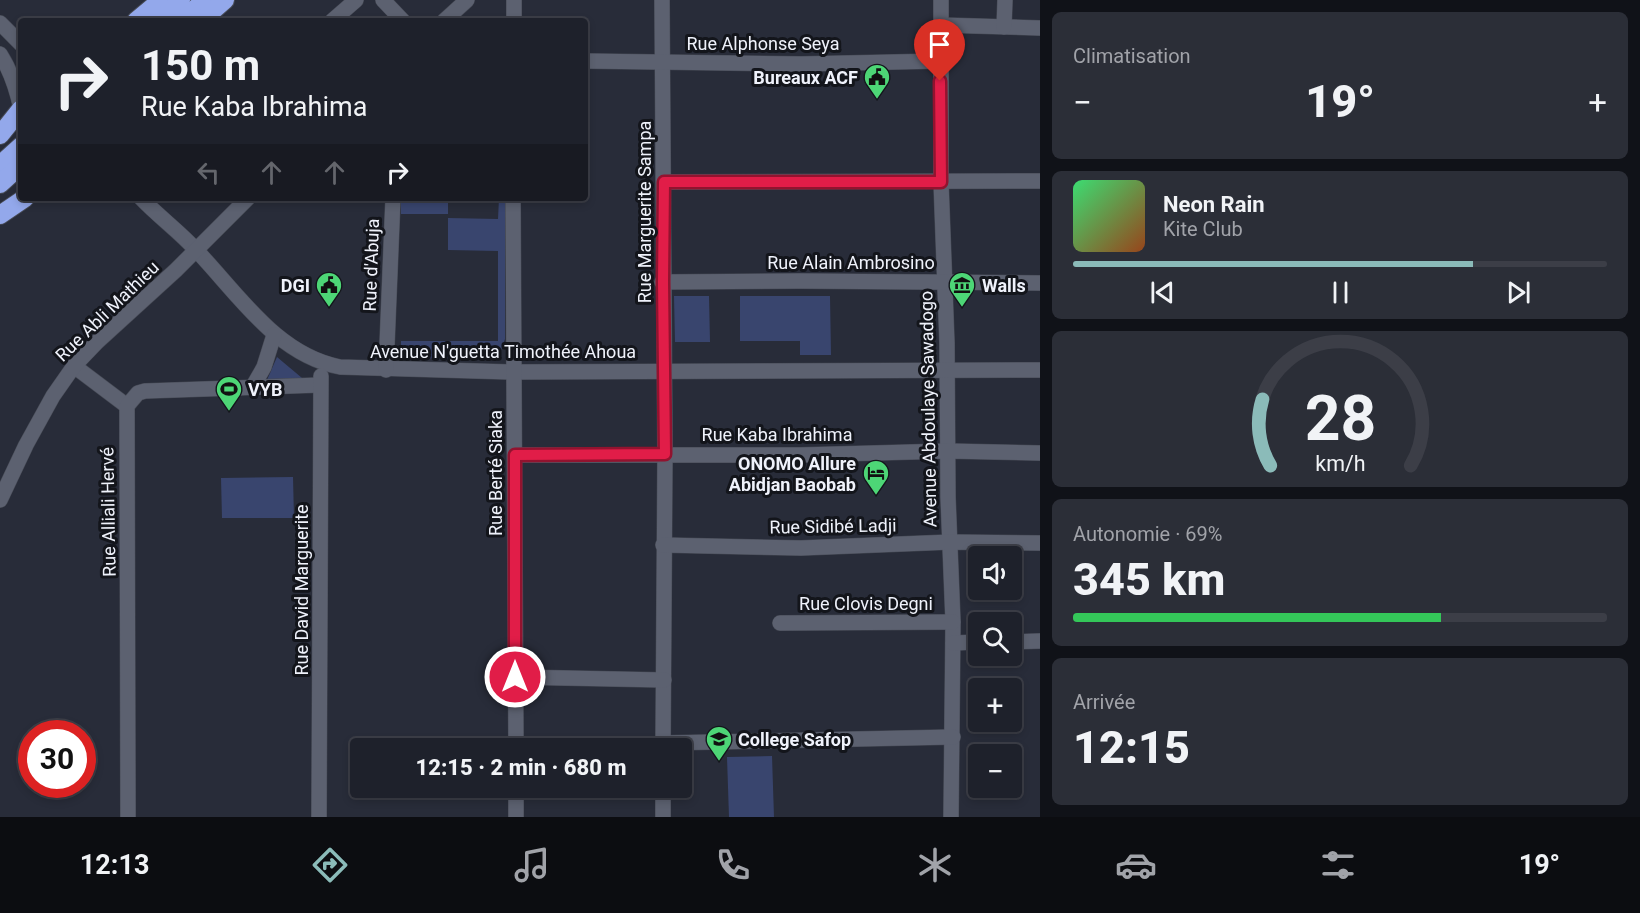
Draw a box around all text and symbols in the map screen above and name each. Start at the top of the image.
pin [914,19,965,81]
icon: arrive [923,28,956,61]
street label: Rue Alphonse Seya [687,33,839,54]
text: 150 m [141,41,260,90]
icon: right [42,42,120,120]
text: Climatisation [1073,44,1191,68]
public building icon: Bureaux ACF [862,62,892,100]
place label: Bureaux ACF [753,67,858,88]
text: 19° [1305,75,1375,128]
text: − [1073,83,1092,122]
text: + [1588,83,1607,122]
text: Rue Kaba Ibrahima [141,91,367,123]
street label: Rue Marguerite Sampa [634,121,655,303]
icon: left [192,156,225,189]
icon: ahead [255,156,288,189]
icon: ahead [318,156,351,189]
icon: right [381,156,414,189]
text: Neon Rain [1163,192,1265,217]
text: Kite Club [1163,217,1243,241]
street label: Rue d'Abuja [359,218,383,312]
street label: Rue Alain Ambrosino [767,252,935,273]
street label: Rue Abli Mathieu [51,256,163,366]
public building icon: DGI [314,270,344,308]
museum icon: Walls [947,270,977,308]
place label: DGI [281,275,310,296]
place label: Walls [982,275,1026,296]
icon: previous [1146,276,1179,309]
icon: pause [1324,276,1357,309]
icon: next [1502,276,1535,309]
street label: Avenue Abdoulaye Sawadogo [915,291,941,527]
street label: Avenue N'guetta Timothée Ahoua [370,341,636,362]
sports icon: VYB [214,374,244,412]
place label: VYB [248,379,282,400]
text: 28 [1304,382,1376,455]
street label: Rue Berté Siaka [485,410,506,536]
street label: Rue Kaba Ibrahima [702,424,852,445]
street label: Rue Alliali Hervé [96,447,120,577]
text: km/h [1315,451,1365,476]
place label: ONOMO Allure Abidjan Baobab [729,453,856,495]
hotel icon: ONOMO Allure Abidjan Baobab [861,458,891,496]
street label: Rue David Marguerite [291,504,312,676]
street label: Rue Sidibé Ladji [769,514,897,538]
text: Autonomie · 69% [1073,522,1222,546]
map controls [968,546,1022,798]
button: sound [968,546,1022,600]
text: 345 km [1073,553,1225,606]
street label: Rue Clovis Degni [799,593,933,614]
button: search [968,612,1022,666]
position arrow [483,645,547,709]
button: + [968,678,1022,732]
text: Arrivée [1073,690,1135,714]
speed limit sign: 30 [18,720,96,798]
text: 12:15 [1073,721,1190,774]
school or university icon: College Safop [704,724,734,762]
place label: College Safop [738,729,851,750]
button: − [968,744,1022,798]
text: 12:15 · 2 min · 680 m [416,755,626,780]
icon: directions [309,844,351,886]
icon: music [511,844,553,886]
icon: phone [712,844,754,886]
icon: climate [914,844,956,886]
icon: car [1115,844,1157,886]
icon: filters [1317,844,1359,886]
text: 12:13 [80,849,149,881]
text: 19° [1519,849,1560,881]

